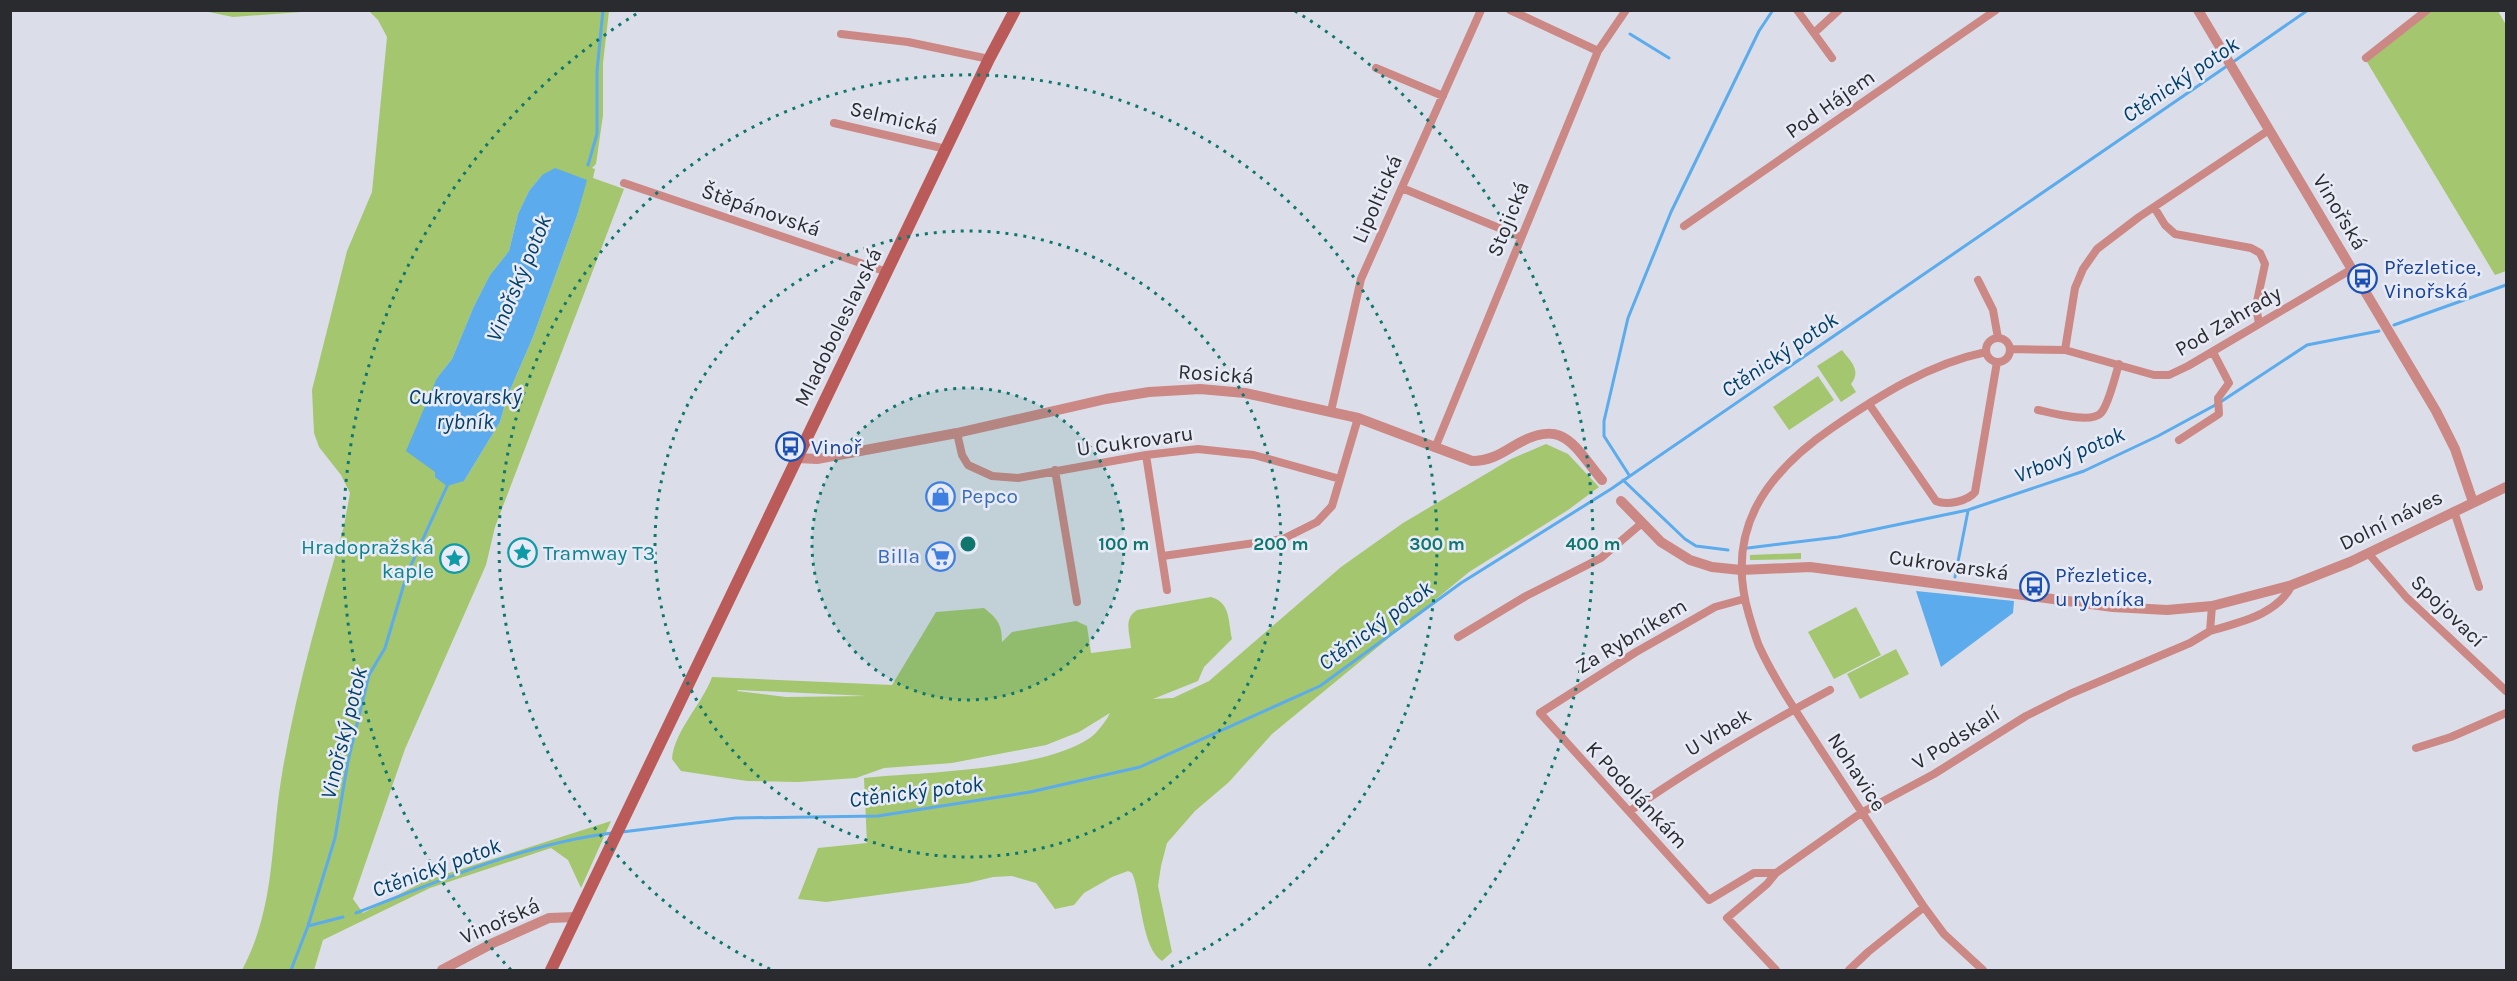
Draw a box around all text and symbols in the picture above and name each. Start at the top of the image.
water label: Ctěnický potok [2117,31,2244,128]
street label: Pod Hájem [1781,65,1879,143]
street label: Selmická [848,96,940,140]
street label: Lipoltická [1347,151,1407,247]
street label: Vinořská [2308,170,2372,254]
street label: Štěpánovská [698,178,824,242]
street label: Stojická [1482,178,1534,260]
water label: Vinořský potok [481,210,558,346]
street label: Mladoboleslavská [789,244,887,410]
place label: Přezletice, Vinořská [2384,255,2481,303]
bus stop icon: Přezletice, Vinořská [2347,263,2379,295]
street label: Pod Zahrady [2171,281,2286,361]
water label: Ctěnický potok [1716,306,1843,403]
street label: Rosická [1177,359,1255,389]
water label: Cukrovarský rybník [408,384,523,435]
street label: U Cukrovaru [1075,421,1195,461]
water label: Vrbový potok [2010,421,2129,489]
bus stop icon: Vinoř [774,431,806,463]
place label: Vinoř [811,435,862,459]
shop icon: Pepco [924,480,956,512]
place label: Pepco [961,484,1018,508]
street label: Dolní náves [2336,485,2446,555]
text: 100 m [1099,533,1149,555]
text: 200 m [1253,533,1309,555]
text: 300 m [1409,533,1465,555]
text: 400 m [1565,533,1621,555]
centre of rings [958,534,978,554]
place label: Hradopražská kaple [301,535,434,583]
place icon: Tramway T3 [506,537,538,569]
supermarket icon: Billa [925,540,957,572]
place label: Tramway T3 [543,541,655,565]
place icon: Hradopražská kaple [439,543,471,575]
place label: Billa [877,544,920,568]
street label: Cukrovarská [1888,545,2010,585]
place label: Přezletice, u rybníka [2055,563,2152,611]
street label: Spojovací [2406,570,2491,653]
bus stop icon: Přezletice, u rybníka [2018,571,2050,603]
water label: Ctěnický potok [1313,575,1438,676]
street label: Za Rybníkem [1571,593,1691,679]
water label: Vinořský potok [315,664,373,802]
street label: V Podskalí [1908,701,2005,774]
street label: U Vrbek [1681,703,1756,761]
street label: Nohavice [1823,728,1891,816]
street label: K Podolánkám [1581,736,1693,854]
water label: Ctěnický potok [848,771,985,813]
water label: Ctěnický potok [368,832,505,903]
street label: Vinořská [457,893,543,949]

